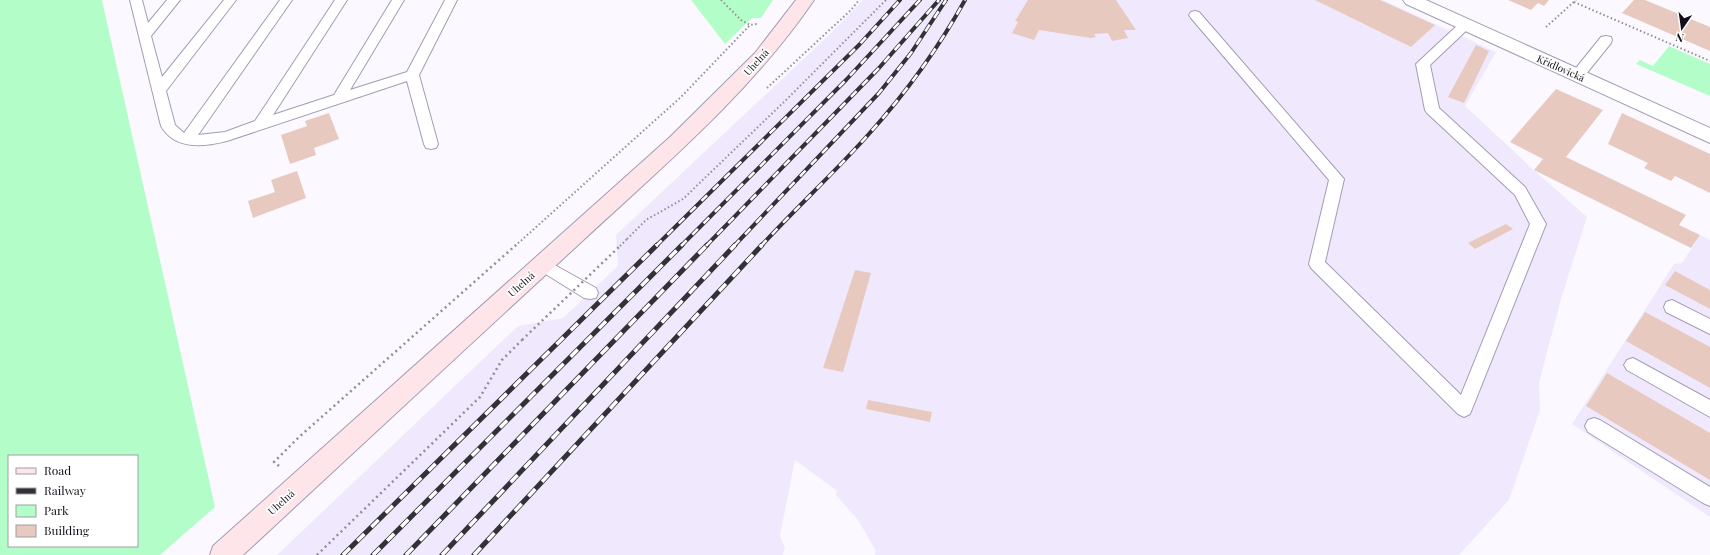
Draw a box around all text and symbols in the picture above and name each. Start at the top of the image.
north arrow [1662,8,1702,48]
text: N [1674,30,1685,46]
street label: Uhelná [740,46,772,78]
street label: Křídlovická [1535,51,1587,85]
street label: Uhelná [505,268,537,300]
legend [8,455,138,547]
text: Road [44,462,71,478]
text: Railway [44,482,86,498]
street label: Uhelná [265,486,297,518]
text: Park [44,502,69,518]
text: Building [44,522,90,538]

